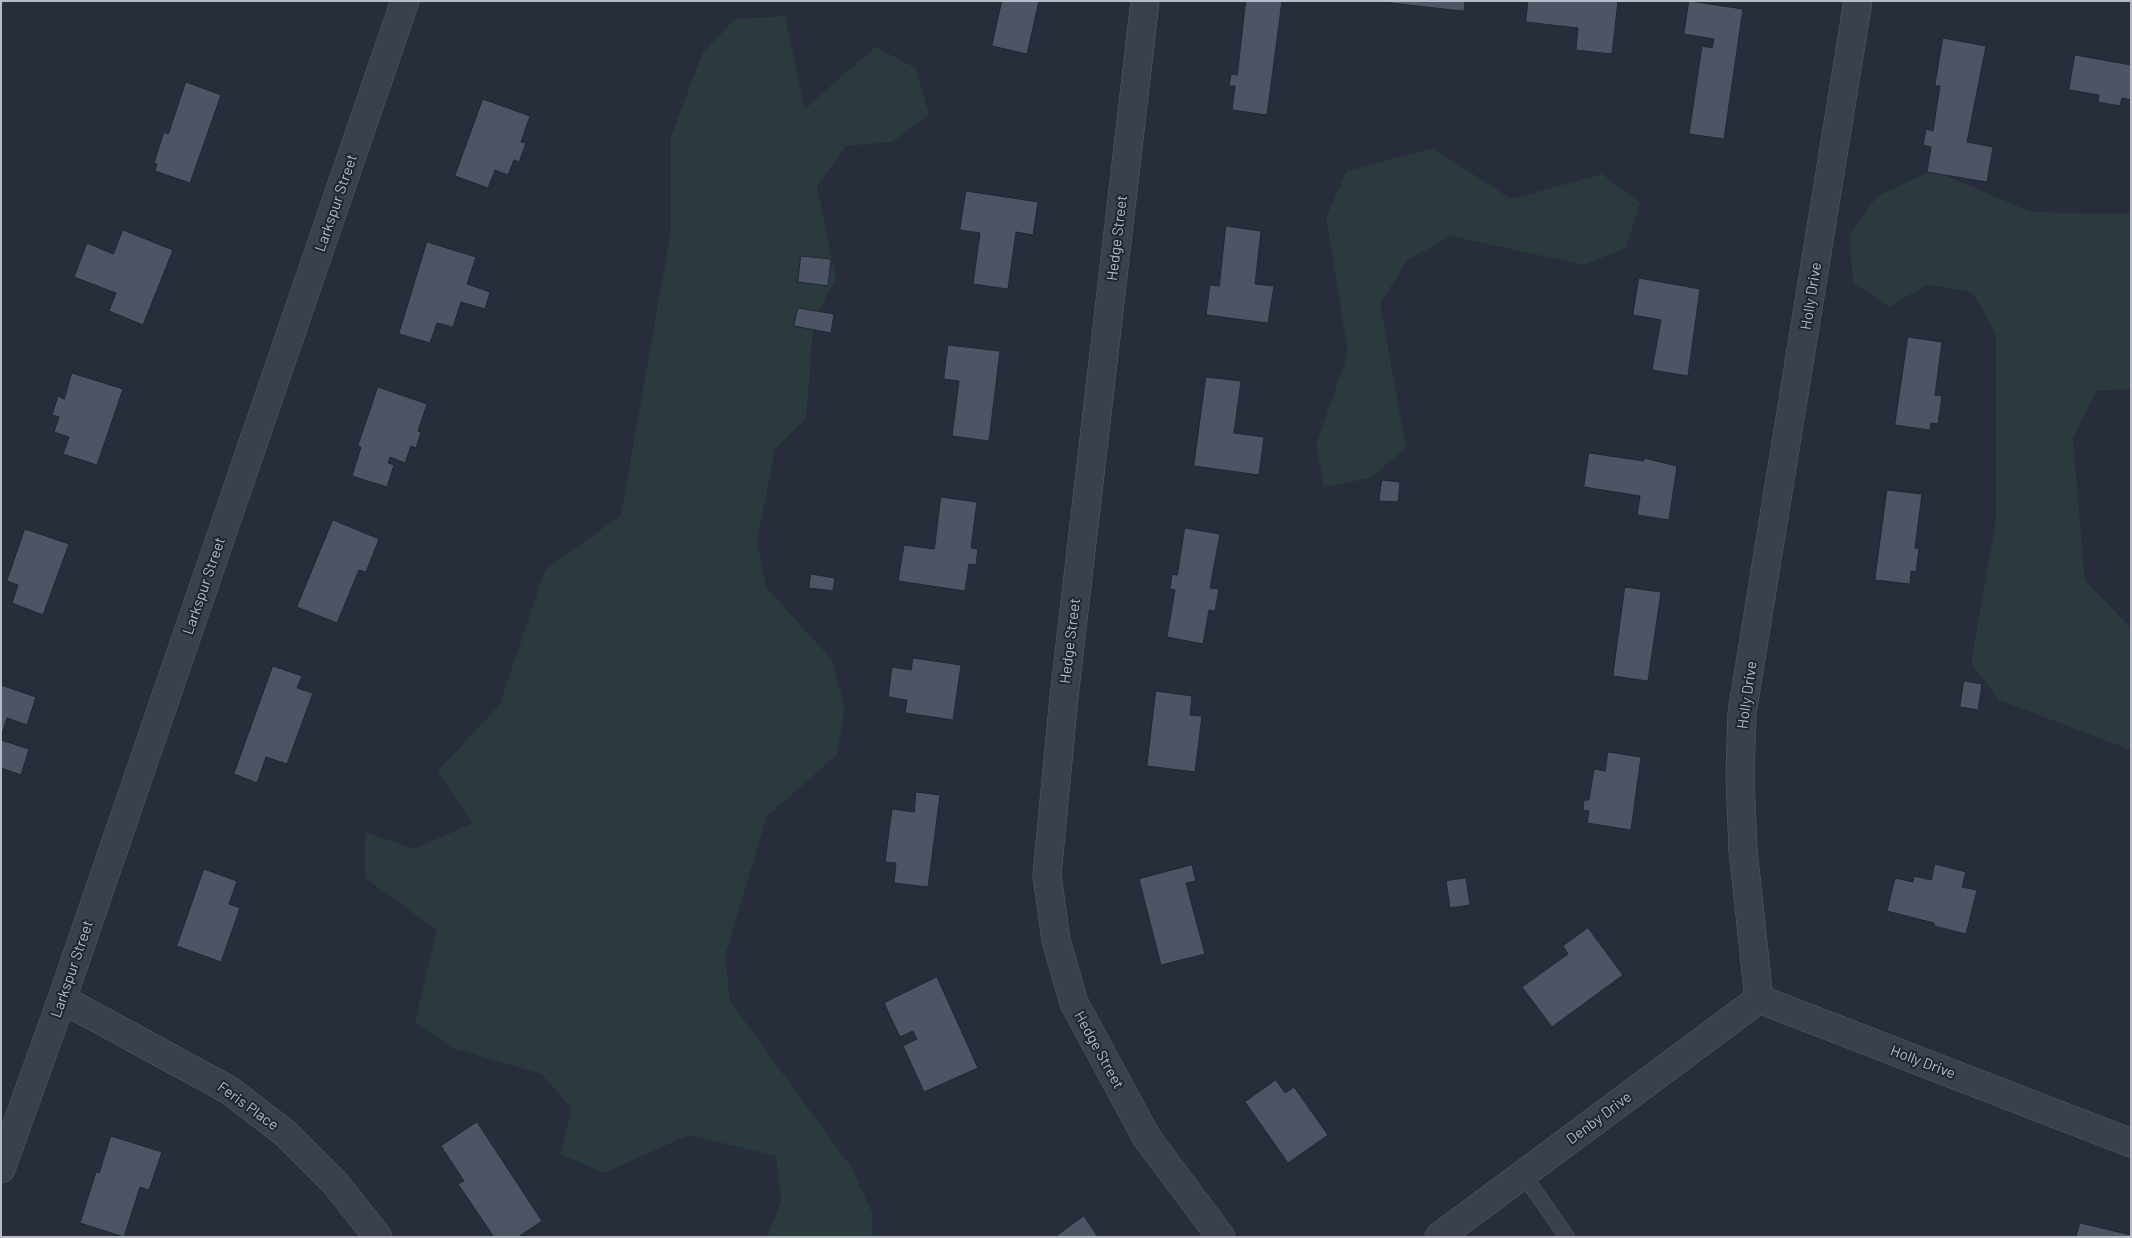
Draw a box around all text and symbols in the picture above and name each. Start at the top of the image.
street label: Larkspur Street [311,152,361,254]
street label: Hedge Street [1103,194,1131,282]
street label: Holly Drive [1797,261,1825,331]
street label: Larkspur Street [179,535,229,637]
street label: Hedge Street [1056,597,1084,685]
street label: Holly Drive [1733,660,1761,730]
street label: Larkspur Street [47,918,97,1020]
street label: Hedge Street [1070,1008,1128,1092]
street label: Holly Drive [1888,1041,1958,1083]
street label: Feris Place [214,1078,282,1134]
street label: Denby Drive [1563,1088,1635,1148]

